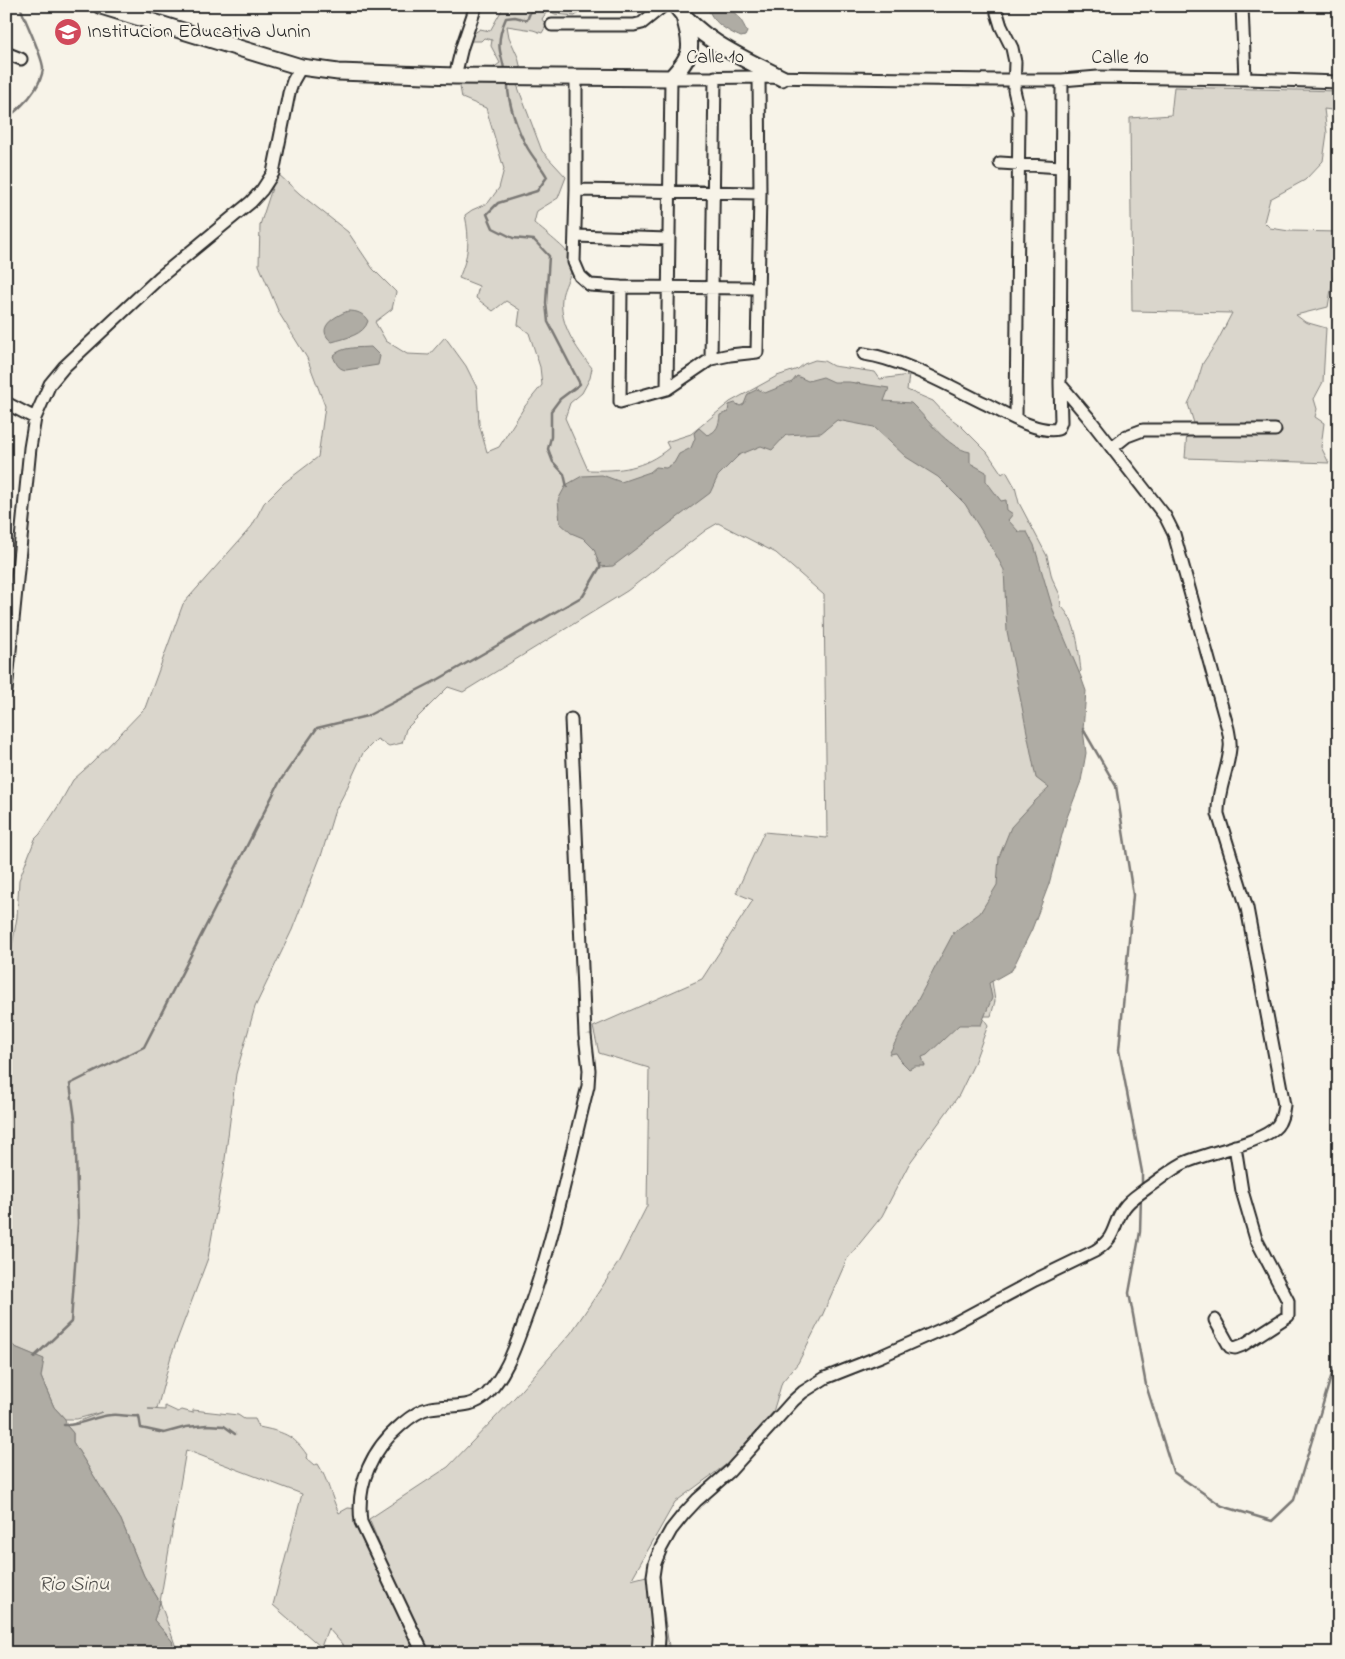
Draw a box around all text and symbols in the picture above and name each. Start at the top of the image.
school or university icon: Institucion Educativa Junin [53,17,83,47]
place label: Institucion Educativa Junin [87,18,311,47]
street label: Calle 10 [686,43,744,73]
street label: Calle 10 [1091,44,1149,73]
water label: Rio Sinu [38,1570,110,1600]

